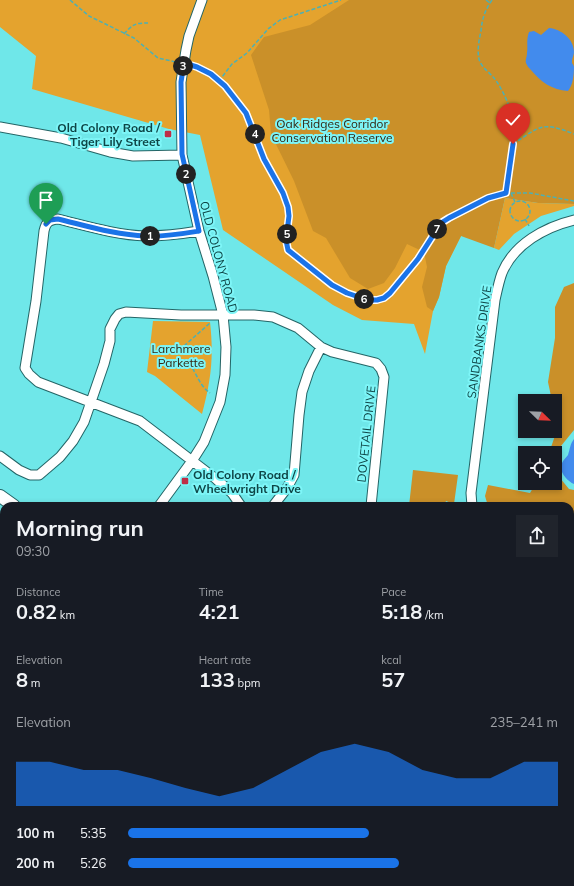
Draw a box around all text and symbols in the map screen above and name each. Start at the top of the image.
pin: 3 [173,56,193,76]
text: 3 [180,59,186,73]
pin [496,103,530,144]
icon: check [502,109,524,131]
park label: Oak Ridges Corridor Conservation Reserve [271,116,393,145]
place label: Old Colony Road / Tiger Lily Street [57,120,161,149]
pin: 4 [245,124,265,144]
text: 4 [252,127,258,141]
marker: Old Colony Road / Tiger Lily Street [163,129,173,139]
pin: 2 [176,164,196,184]
text: 2 [183,167,189,181]
pin [29,183,63,224]
icon: arrive [35,189,57,211]
street label: OLD COLONY ROAD [197,200,241,315]
pin: 7 [427,219,447,239]
text: 7 [434,222,440,236]
pin: 5 [277,224,297,244]
pin: 1 [140,226,160,246]
text: 5 [284,227,290,241]
text: 1 [147,229,153,243]
street label: SANDBANKS DRIVE [464,285,494,399]
pin: 6 [354,289,374,309]
text: 6 [361,292,367,306]
park label: Larchmere Parkette [152,341,210,370]
street label: DOVETAIL DRIVE [353,385,379,483]
north arrow [518,394,562,438]
map controls [518,394,562,490]
button: locate [518,446,562,490]
place label: Old Colony Road / Wheelwright Drive [193,467,301,496]
marker: Old Colony Road / Wheelwright Drive [180,476,190,486]
text: Morning run [16,514,144,542]
button: share [516,515,558,557]
text: 09:30 [16,543,50,559]
text: Distance [16,585,60,599]
text: Time [199,585,224,599]
text: Pace [381,585,406,599]
text: 0.82 [16,599,57,624]
text: 4:21 [199,599,240,624]
text: 5:18 [381,599,422,624]
text: km [57,608,75,622]
text: /km [422,608,444,622]
text: Elevation [16,653,63,667]
text: Heart rate [199,653,251,667]
text: kcal [381,653,401,667]
text: 8 [16,667,28,692]
text: 133 [199,667,235,692]
text: 57 [381,667,405,692]
text: m [28,676,41,690]
text: bpm [235,676,260,690]
text: Elevation [16,714,71,730]
text: 235–241 m [490,714,558,730]
text: 100 m [16,825,55,841]
text: 5:35 [80,825,106,841]
text: 200 m [16,855,55,871]
text: 5:26 [80,855,106,871]

